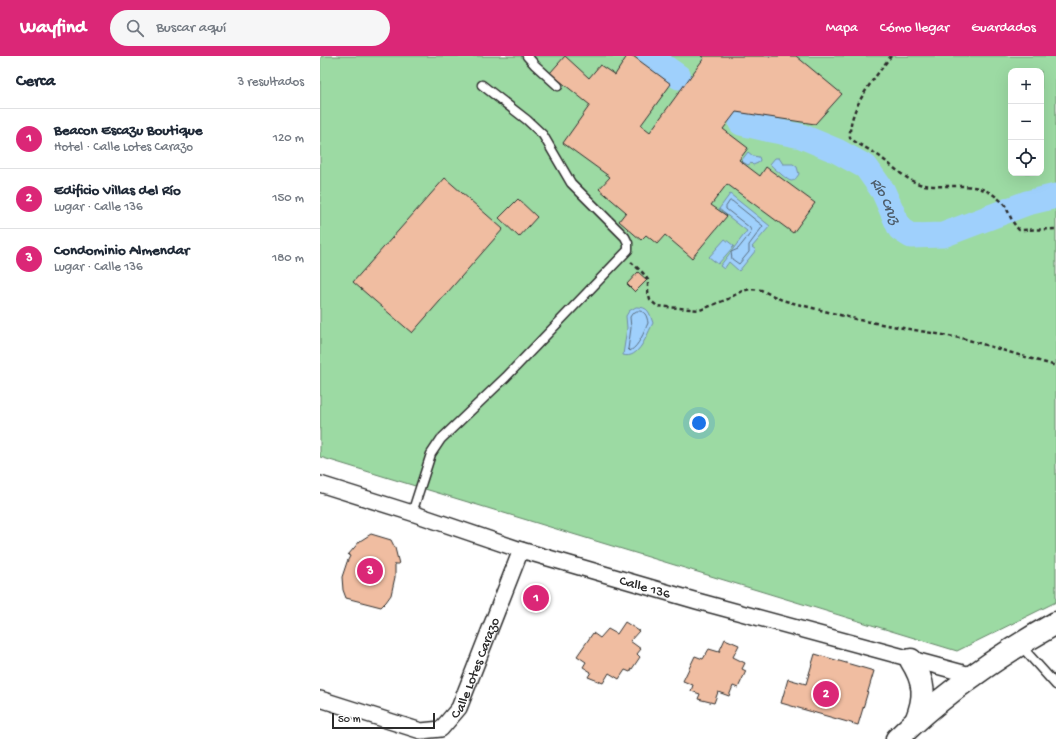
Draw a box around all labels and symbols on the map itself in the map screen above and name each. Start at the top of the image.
water label: Río Cruz [866,175,904,229]
your location [689,413,709,433]
pin: 3 [357,556,383,586]
street label: Calle 136 [617,573,673,604]
pin: 1 [523,583,549,613]
street label: Calle Lotes Carazo [448,615,505,723]
pin: 2 [813,679,839,709]
scale bar [332,711,435,730]

